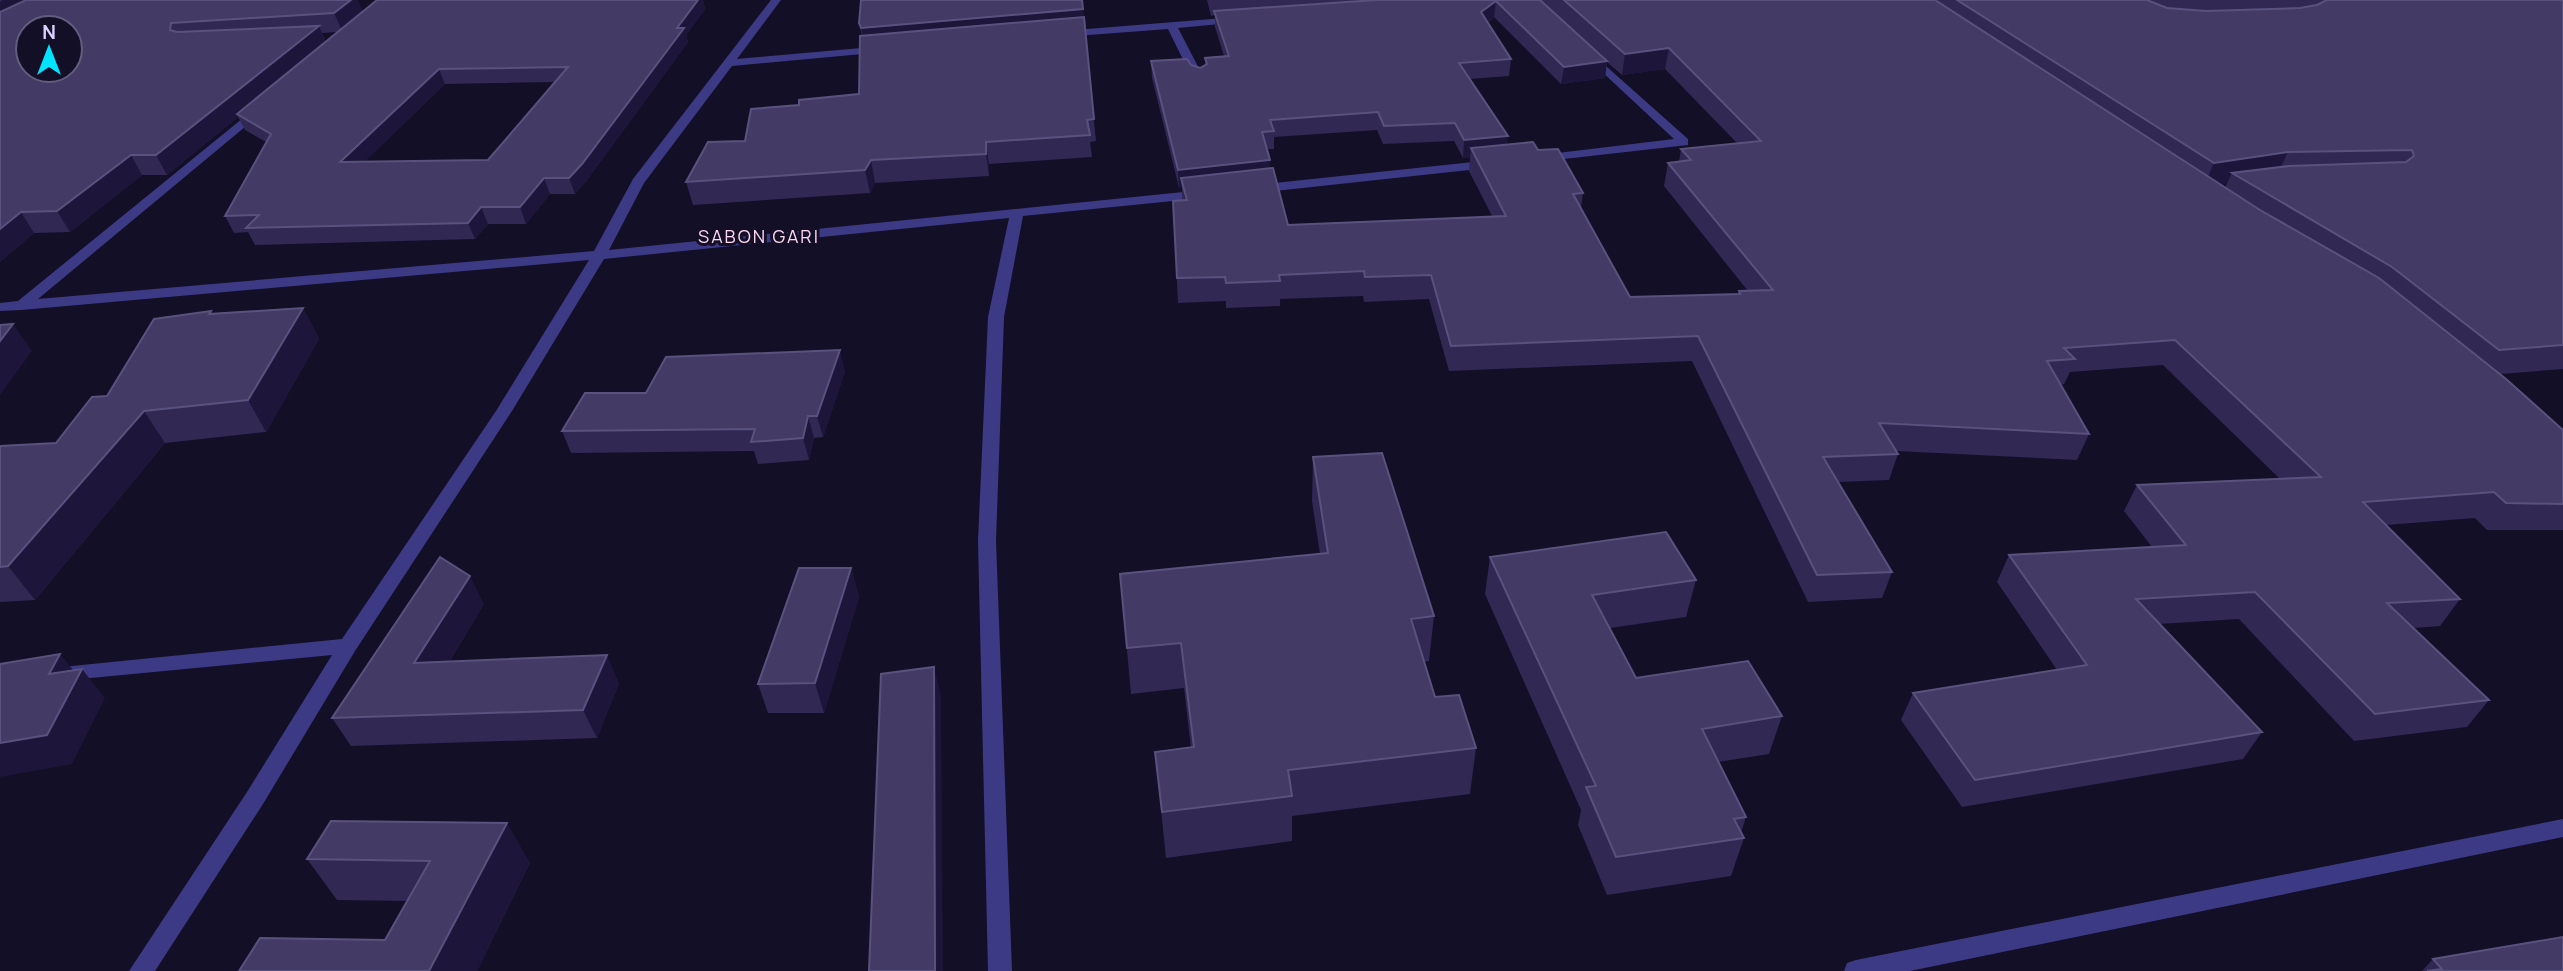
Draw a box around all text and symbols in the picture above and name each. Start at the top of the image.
north arrow [14,14,84,84]
text: N [42,19,56,45]
district label: SABON GARI [698,224,820,248]

